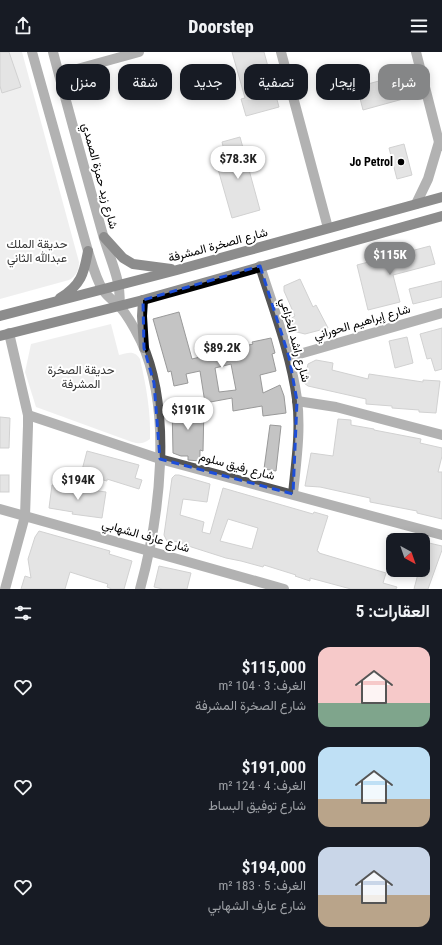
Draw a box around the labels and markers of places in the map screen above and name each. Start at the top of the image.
pin: $78.3K [205,146,271,180]
place label: Jo Petrol [349,155,393,169]
marker: Jo Petrol [396,157,406,167]
pin: $115K [362,242,418,276]
pin: $89.2K [189,335,255,369]
pin: $191K [160,397,216,431]
pin: $194K [50,467,106,501]

